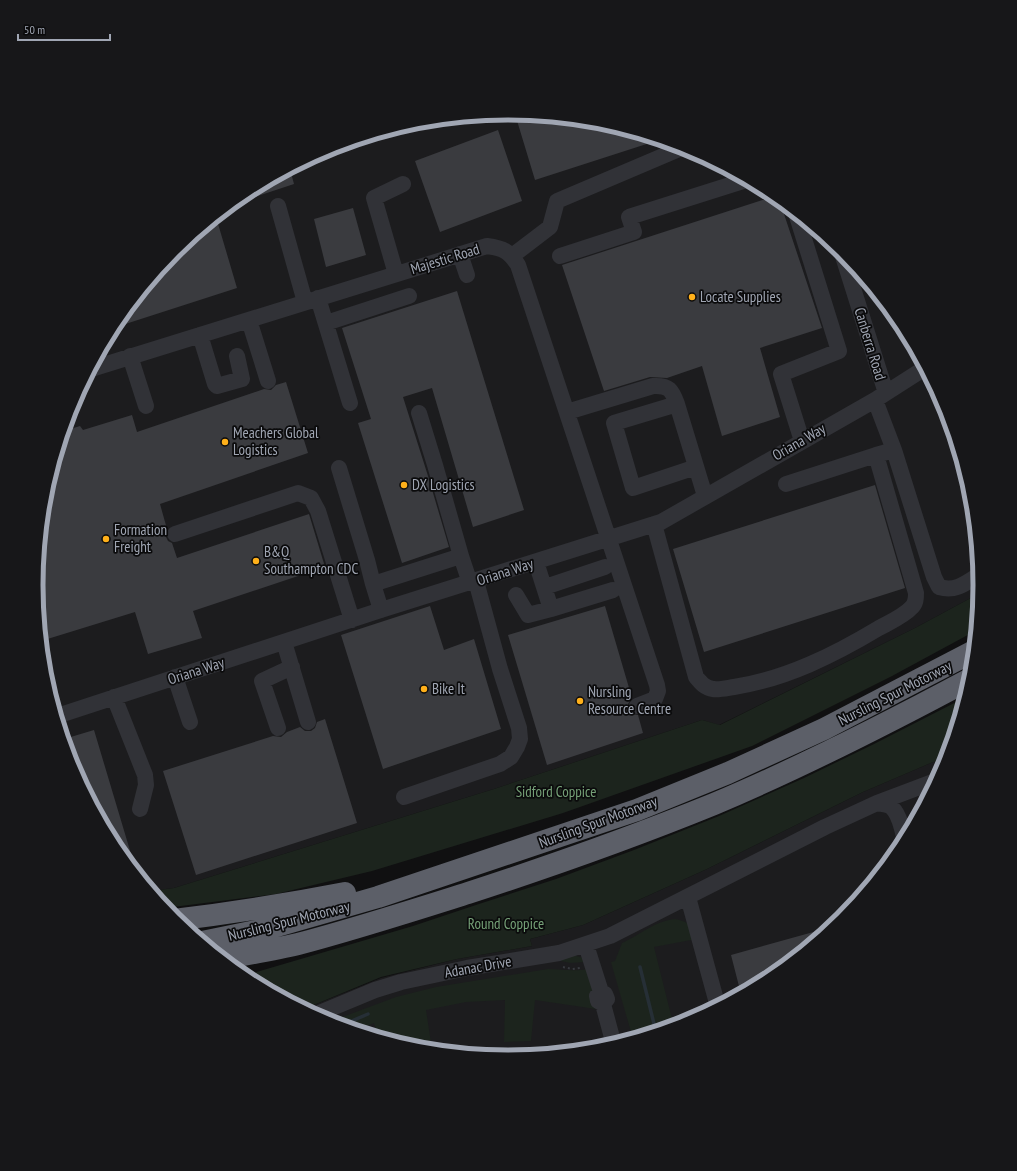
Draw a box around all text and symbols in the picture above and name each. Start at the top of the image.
scale bar [18,16,110,42]
text: 50 m [24,22,45,37]
street label: Majestic Road [408,239,482,278]
place label: Locate Supplies [700,287,781,306]
marker: Locate Supplies [687,292,697,302]
street label: Canberra Road [850,305,891,382]
street label: Oriana Way [769,419,829,464]
place label: Meachers Global Logistics [233,423,319,459]
marker: Meachers Global Logistics [220,437,230,447]
place label: DX Logistics [412,475,475,494]
marker: DX Logistics [399,480,409,490]
place label: Formation Freight [114,520,167,556]
marker: Formation Freight [101,534,111,544]
place label: B&Q Southampton CDC [264,542,358,578]
street label: Oriana Way [474,553,536,590]
marker: B&Q Southampton CDC [251,556,261,566]
street label: Oriana Way [165,652,227,689]
street label: Nursling Spur Motorway [835,656,955,729]
place label: Bike It [432,679,465,698]
place label: Nursling Resource Centre [588,682,671,718]
marker: Bike It [419,684,429,694]
marker: Nursling Resource Centre [575,696,585,706]
park label: Sidford Coppice [516,782,596,801]
street label: Nursling Spur Motorway [536,791,660,852]
street label: Nursling Spur Motorway [226,896,352,945]
park label: Round Coppice [468,914,544,933]
street label: Adanac Drive [443,951,513,982]

